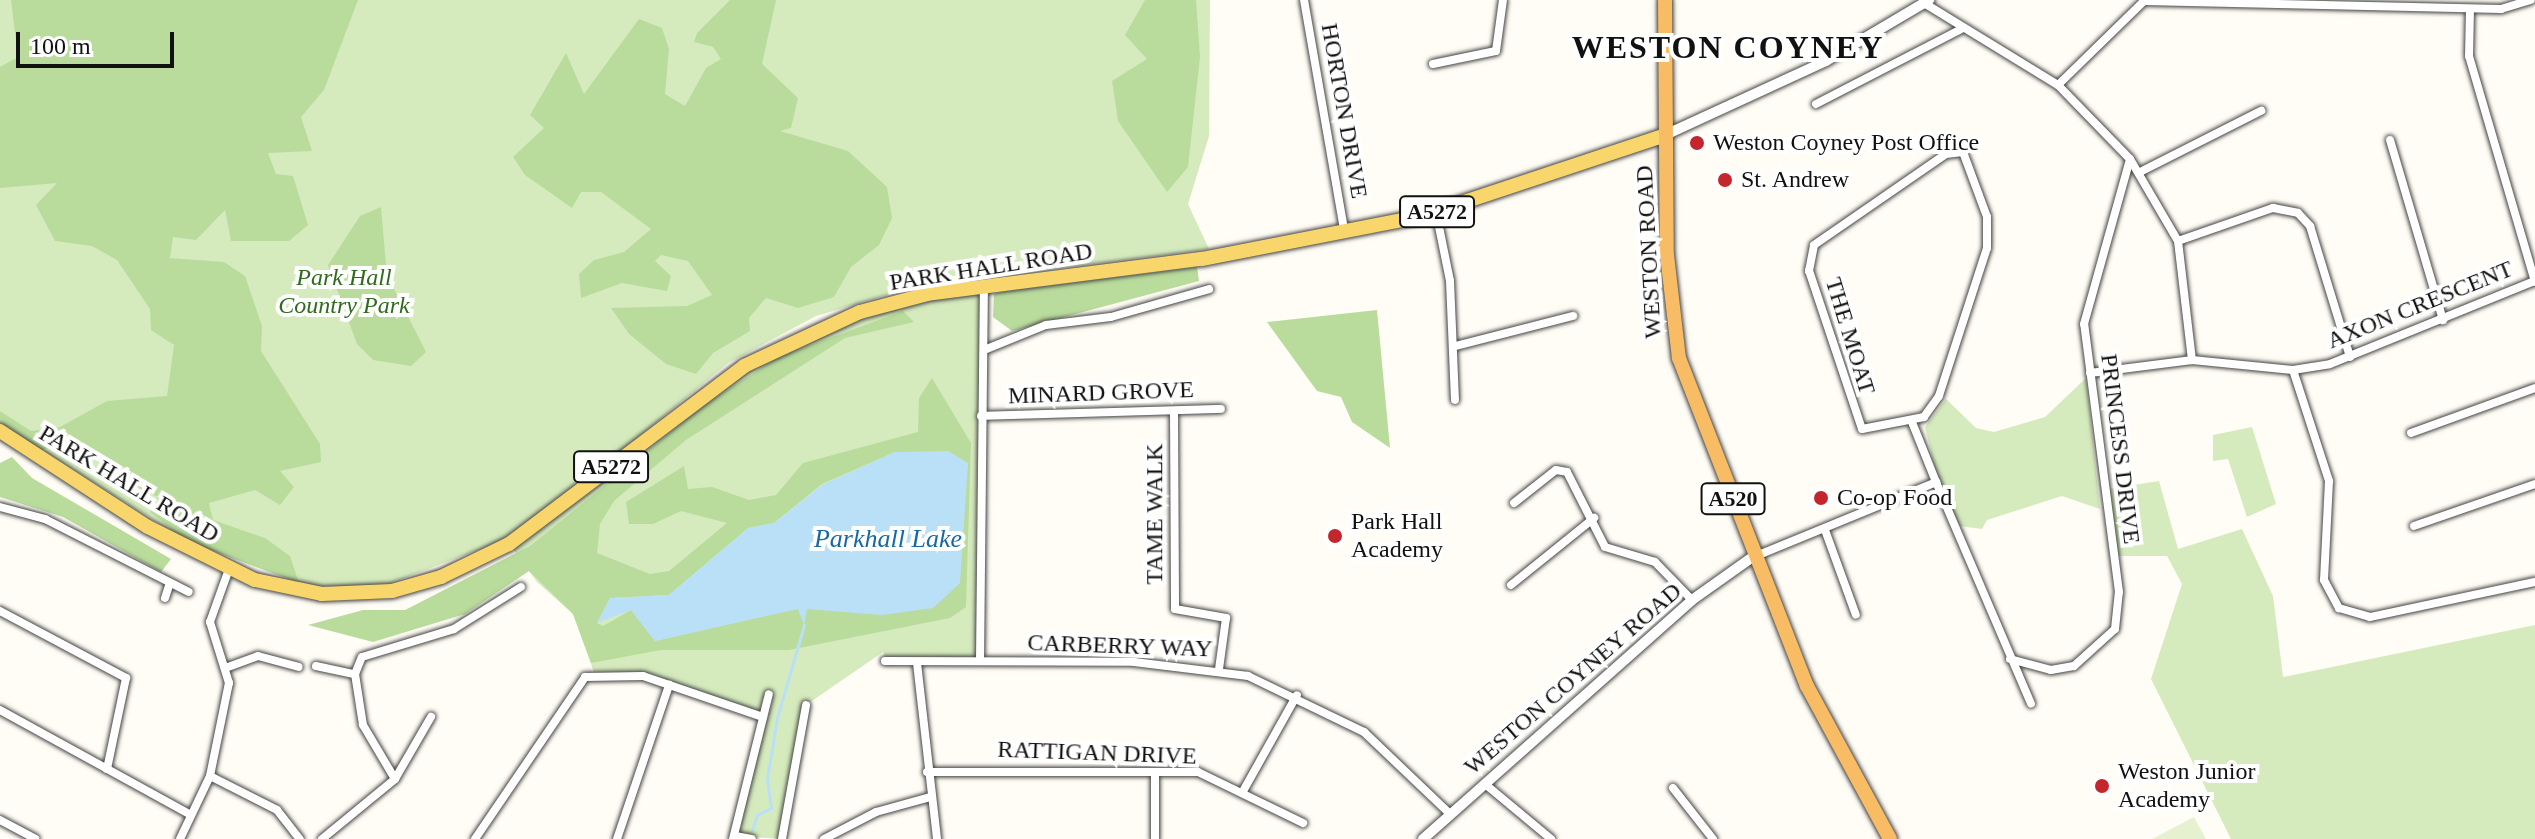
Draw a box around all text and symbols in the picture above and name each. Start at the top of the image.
scale bar [20,16,178,66]
street label: HORTON DRIVE [1314,21,1374,201]
district label: WESTON COYNEY [1572,28,1884,66]
text: 100 m [30,33,91,59]
place label: Weston Coyney Post Office [1713,129,1979,157]
marker: Weston Coyney Post Office [1688,134,1706,152]
street label: WESTON ROAD [1630,165,1668,339]
place label: St. Andrew [1741,166,1850,194]
marker: St. Andrew [1716,171,1734,189]
road number: A5272 [1399,194,1475,230]
street label: PARK HALL ROAD [887,237,1095,297]
street label: AXON CRESCENT [2323,255,2517,355]
park label: Park Hall Country Park [278,264,410,320]
street label: THE MOAT [1819,274,1881,398]
street label: PRINCESS DRIVE [2094,352,2146,546]
street label: MINARD GROVE [1008,375,1194,411]
street label: PARK HALL ROAD [33,419,225,549]
street label: TAME WALK [1141,443,1169,585]
road number: A5272 [573,449,649,485]
road number: A520 [1699,481,1767,517]
place label: Co-op Food [1837,484,1952,512]
marker: Co-op Food [1812,489,1830,507]
place label: Park Hall Academy [1351,508,1443,564]
water label: Parkhall Lake [814,523,962,555]
marker: Park Hall Academy [1326,527,1344,545]
street label: WESTON COYNEY ROAD [1458,576,1688,782]
street label: CARBERRY WAY [1026,628,1214,664]
street label: RATTIGAN DRIVE [997,735,1197,771]
place label: Weston Junior Academy [2118,758,2255,814]
marker: Weston Junior Academy [2093,777,2111,795]

